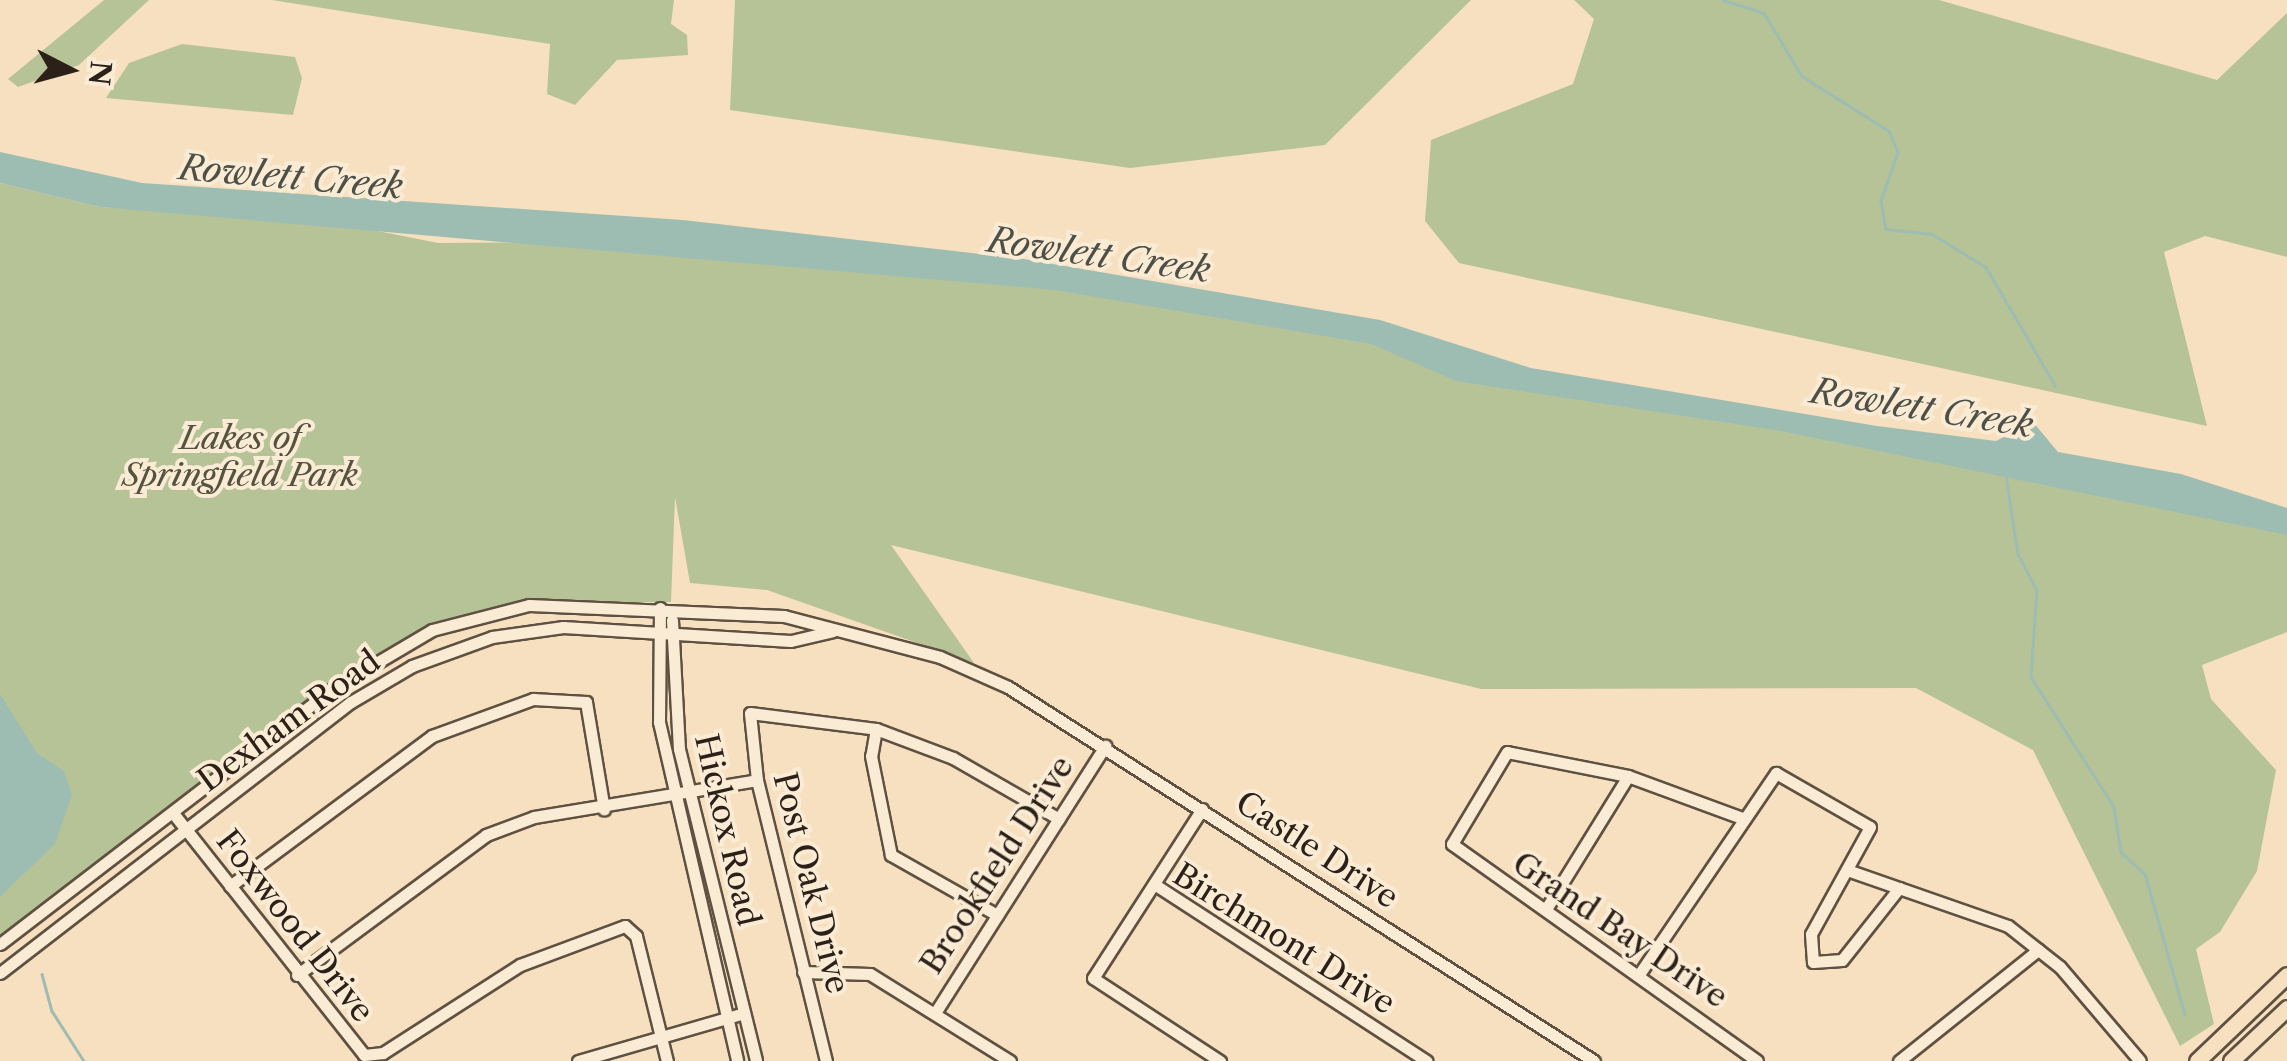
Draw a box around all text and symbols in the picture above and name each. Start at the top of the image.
north arrow [20,20,120,120]
text: N [82,59,118,87]
water label: Rowlett Creek [177,146,405,208]
water label: Rowlett Creek [985,219,1213,291]
water label: Rowlett Creek [1808,370,2036,446]
park label: Lakes of Springfield Park [122,420,358,495]
street label: Dexham Road [191,642,387,800]
street label: Hickox Road [686,730,768,930]
street label: Brookfield Drive [912,749,1082,981]
street label: Post Oak Drive [765,768,857,998]
street label: Castle Drive [1229,783,1405,917]
street label: Foxwood Drive [208,822,382,1030]
street label: Grand Bay Drive [1505,844,1735,1016]
street label: Birchmont Drive [1166,855,1402,1023]

